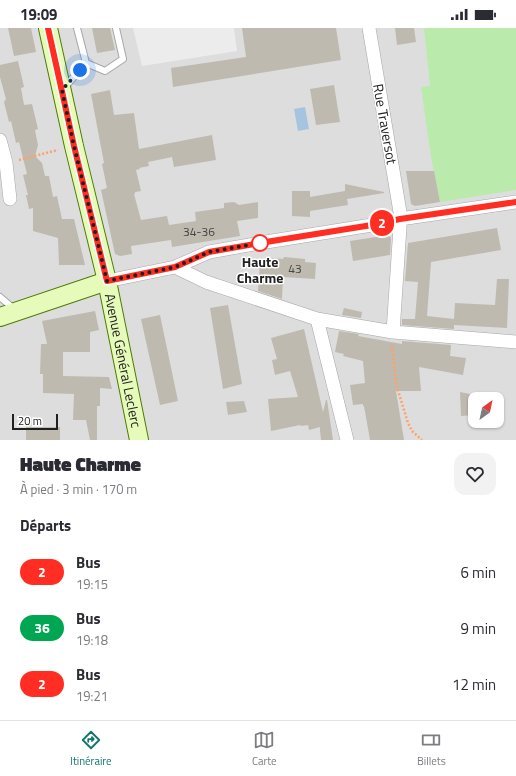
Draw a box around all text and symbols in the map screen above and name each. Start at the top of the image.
text: 19:09 [20,3,57,26]
your location [70,60,90,80]
street label: Rue Traversot [368,82,403,166]
line badge: 2 [369,210,395,236]
text: 2 [378,212,386,233]
house number: 34-36 [183,222,215,241]
marker: Haute Charme [251,234,269,252]
place label: Haute Charme [237,251,283,288]
house number: 43 [288,259,302,278]
street label: Avenue Général Leclerc [100,292,147,429]
north arrow [468,392,504,428]
map controls [468,392,504,428]
scale bar [12,412,58,431]
text: 20 m [18,413,42,429]
text: Haute Charme [20,449,141,478]
button: heart [454,453,496,495]
text: À pied · 3 min · 170 m [20,479,137,499]
text: Départs [20,514,71,537]
text: Bus [76,551,101,574]
text: 2 [38,561,46,582]
text: 6 min [460,561,496,584]
text: 19:15 [76,574,108,594]
text: Bus [76,607,101,630]
text: 36 [34,617,50,638]
text: 9 min [460,617,496,640]
text: 19:18 [76,630,108,650]
text: Bus [76,663,101,686]
text: 2 [38,673,46,694]
text: 12 min [452,673,496,696]
text: 19:21 [76,686,108,706]
tab: Itinéraire [70,729,112,769]
tab: Carte [252,729,277,769]
tab: Billets [417,729,446,769]

